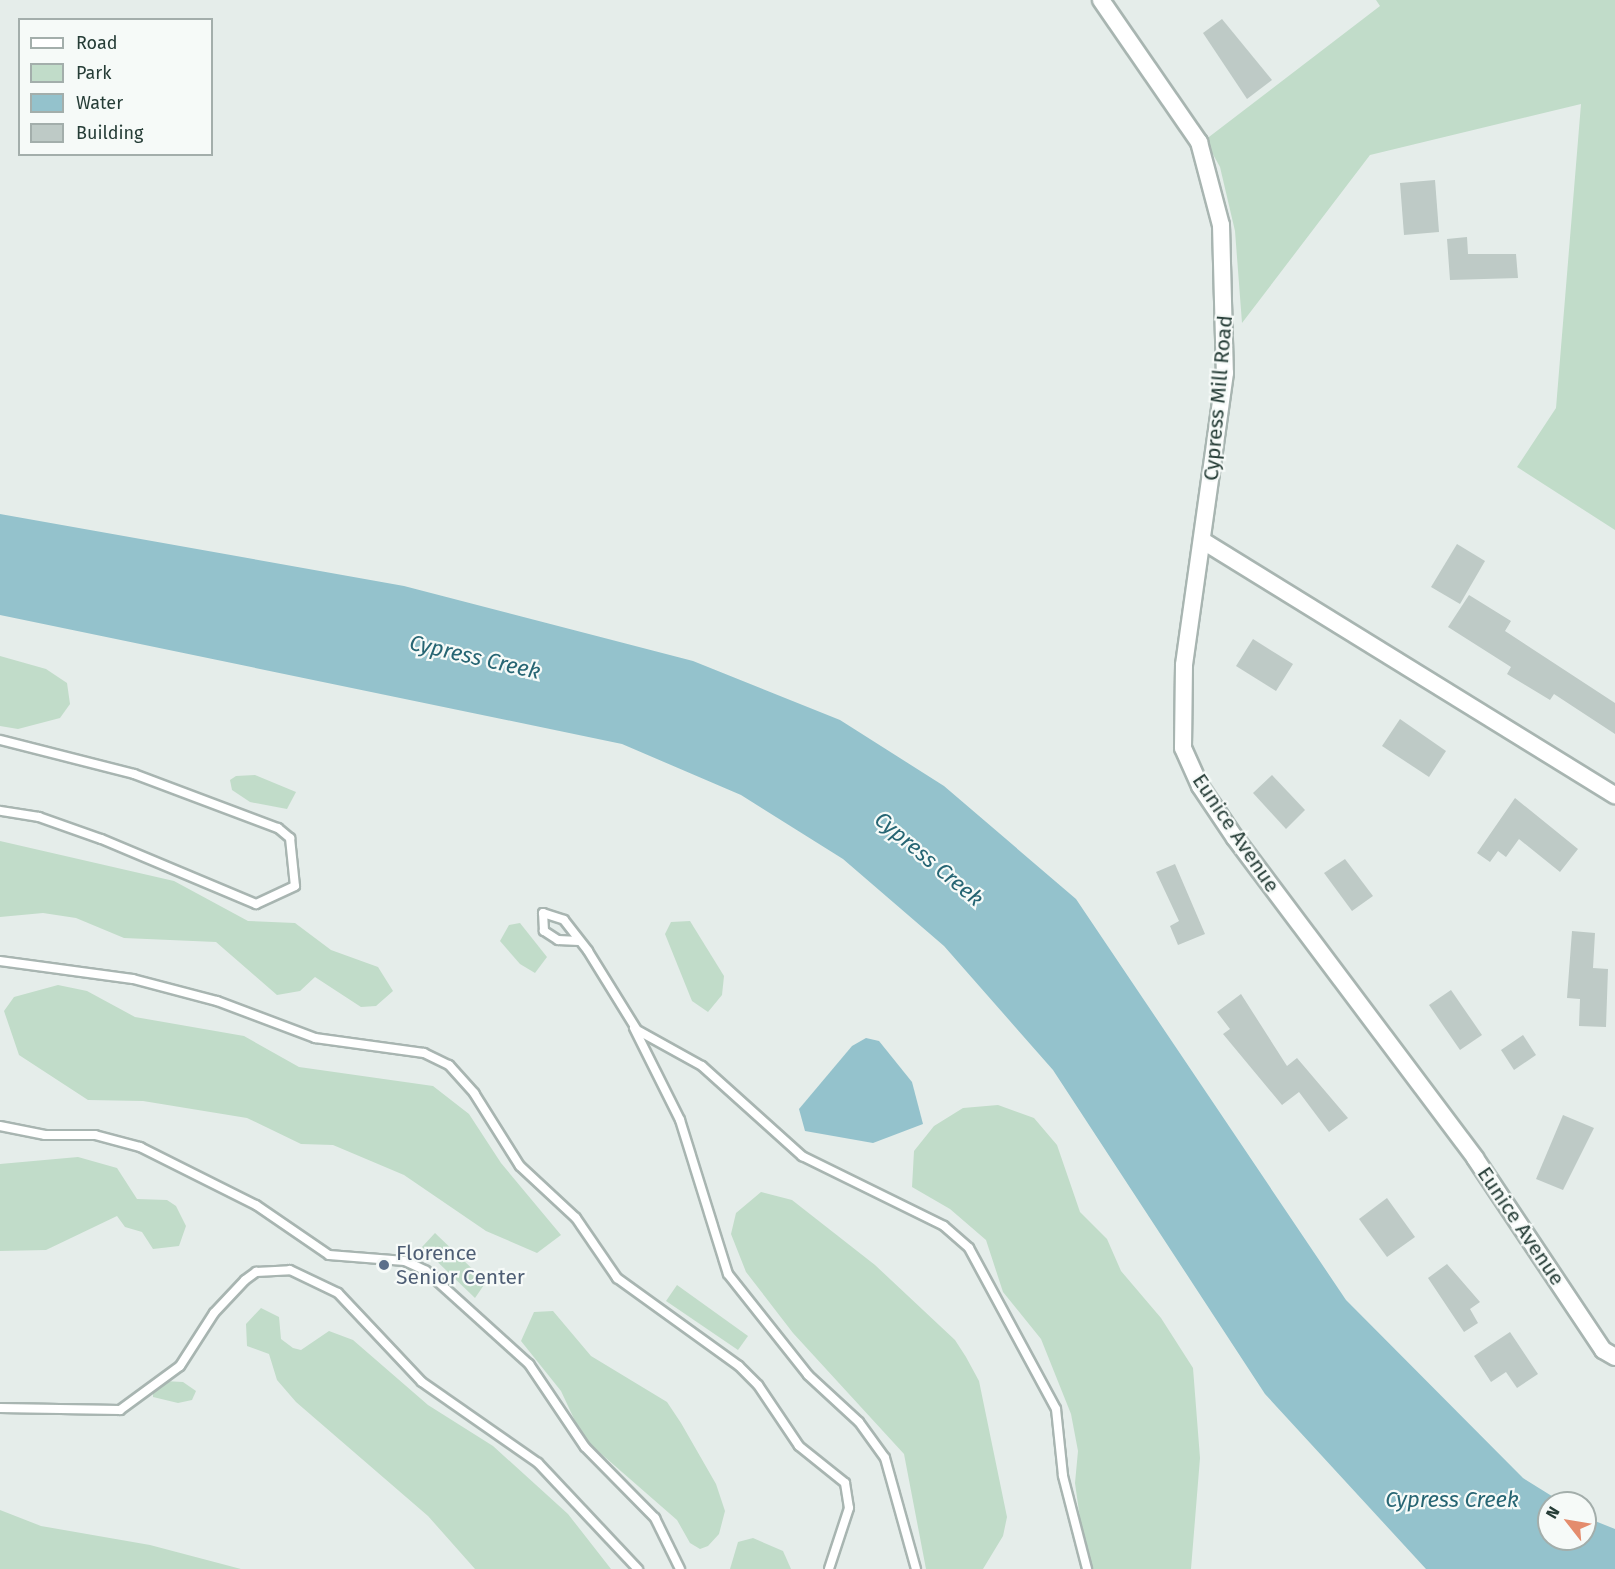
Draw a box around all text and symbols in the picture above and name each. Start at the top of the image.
legend [18,18,213,156]
text: Road [76,32,118,54]
text: Park [76,62,111,84]
text: Water [76,92,123,114]
text: Building [76,122,143,144]
street label: Cypress Mill Road [1198,314,1238,482]
water label: Cypress Creek [407,629,543,685]
street label: Eunice Avenue [1187,769,1285,897]
water label: Cypress Creek [869,806,989,912]
street label: Eunice Avenue [1472,1162,1570,1290]
place label: Florence Senior Center [396,1240,525,1290]
marker: Florence Senior Center [377,1258,391,1272]
water label: Cypress Creek [1385,1487,1519,1513]
north arrow [1537,1491,1597,1551]
text: N [1542,1503,1564,1522]

